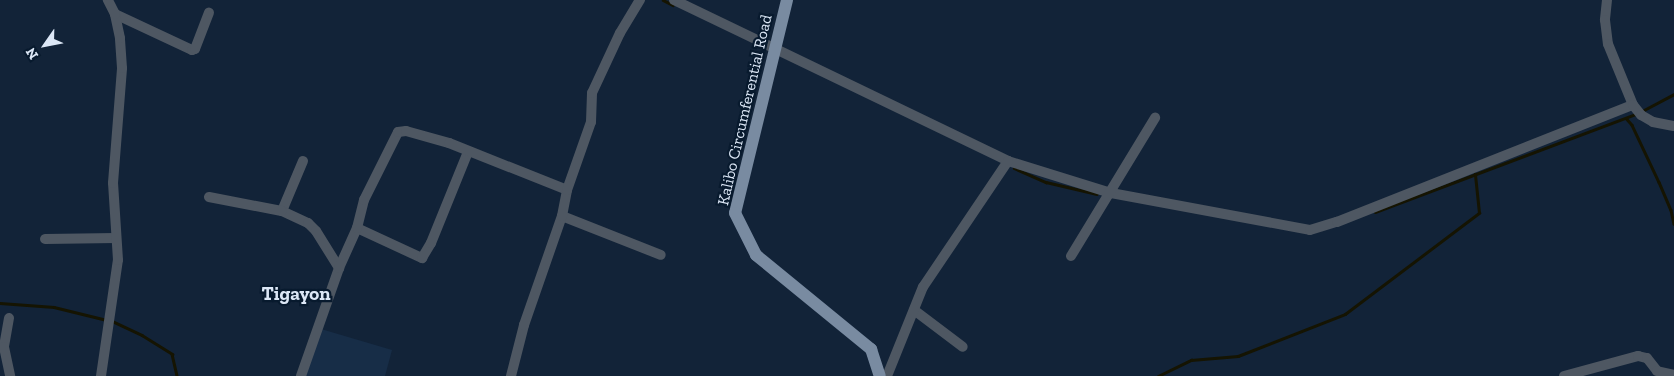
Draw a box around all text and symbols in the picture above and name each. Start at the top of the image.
street label: Kalibo Circumferential Road [714,13,776,207]
north arrow [20,20,70,70]
text: N [22,44,42,63]
district label: Tigayon [261,283,331,305]

